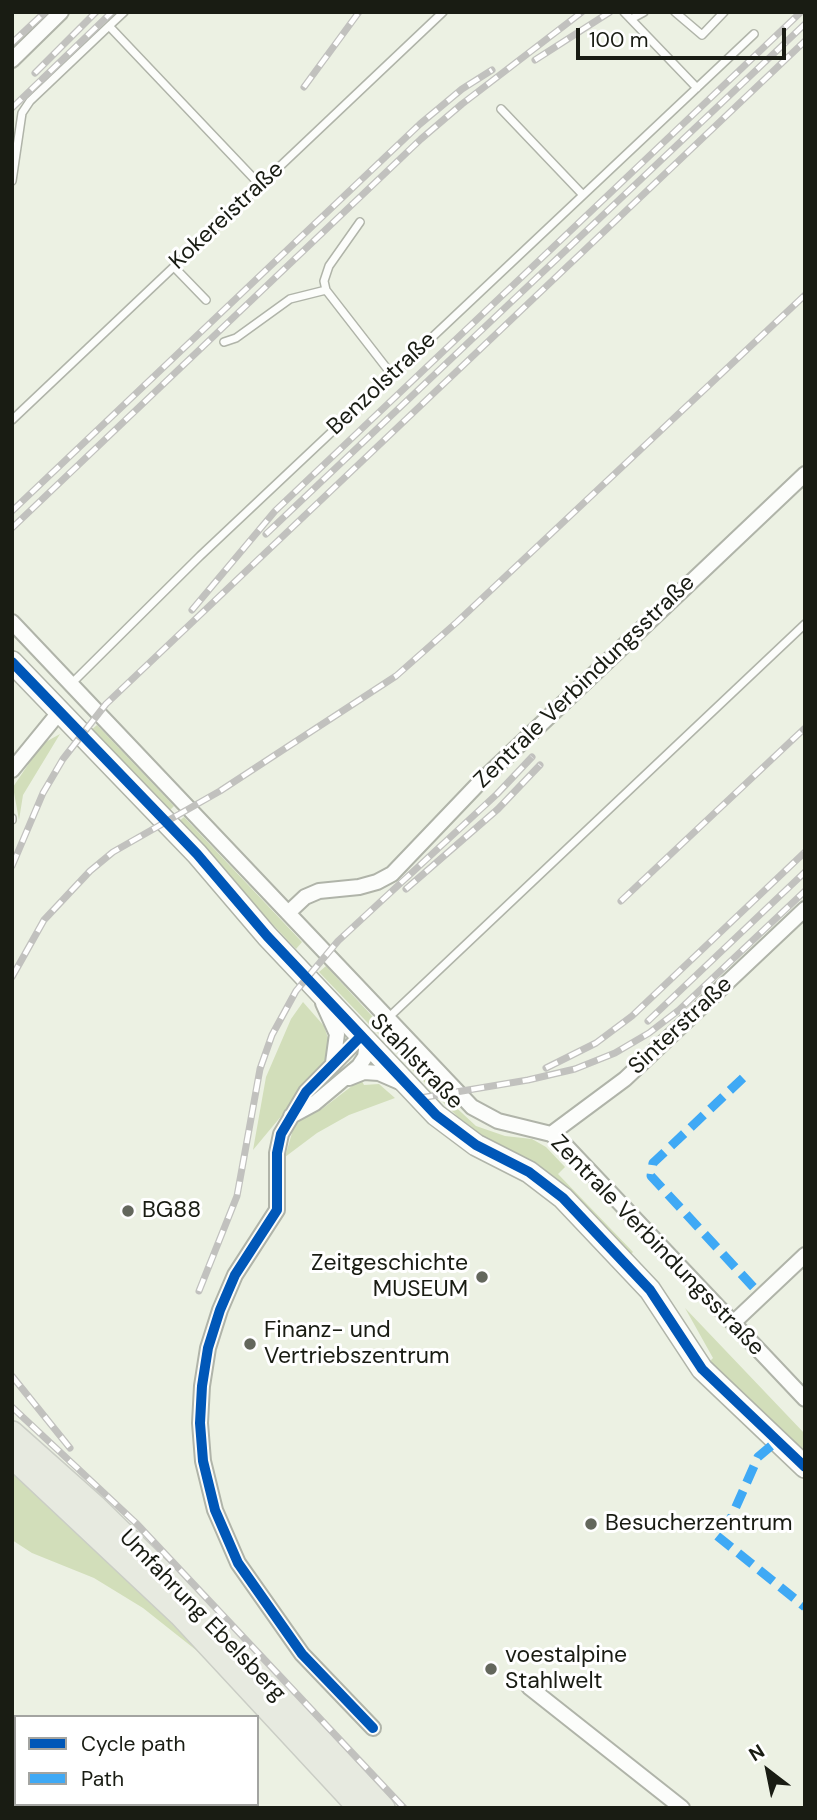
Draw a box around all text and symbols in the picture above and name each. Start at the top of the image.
scale bar [579,14,789,58]
text: 100 m [589,26,649,54]
street label: Kokereistraße [164,156,290,276]
street label: Benzolstraße [322,327,442,441]
street label: Zentrale Verbindungsstraße [469,569,701,795]
street label: Sinterstraße [624,971,738,1081]
street label: Stahlstraße [364,1008,468,1116]
street label: Zentrale Verbindungsstraße [544,1130,770,1362]
place label: BG88 [142,1197,201,1225]
marker: BG88 [120,1203,136,1219]
place label: Zeitgeschichte MUSEUM [311,1250,468,1304]
marker: Zeitgeschichte MUSEUM [474,1269,490,1285]
place label: Finanz- und Vertriebszentrum [264,1317,450,1371]
marker: Finanz- und Vertriebszentrum [242,1336,258,1352]
place label: Besucherzentrum [605,1510,793,1538]
marker: Besucherzentrum [583,1516,599,1532]
street label: Umfahrung Ebelsberg [113,1524,291,1708]
place label: voestalpine Stahlwelt [505,1642,627,1696]
marker: voestalpine Stahlwelt [483,1661,499,1677]
legend [14,1715,259,1806]
text: Cycle path [81,1730,186,1758]
north arrow [733,1736,803,1806]
text: N [744,1738,769,1767]
text: Path [81,1765,124,1793]

